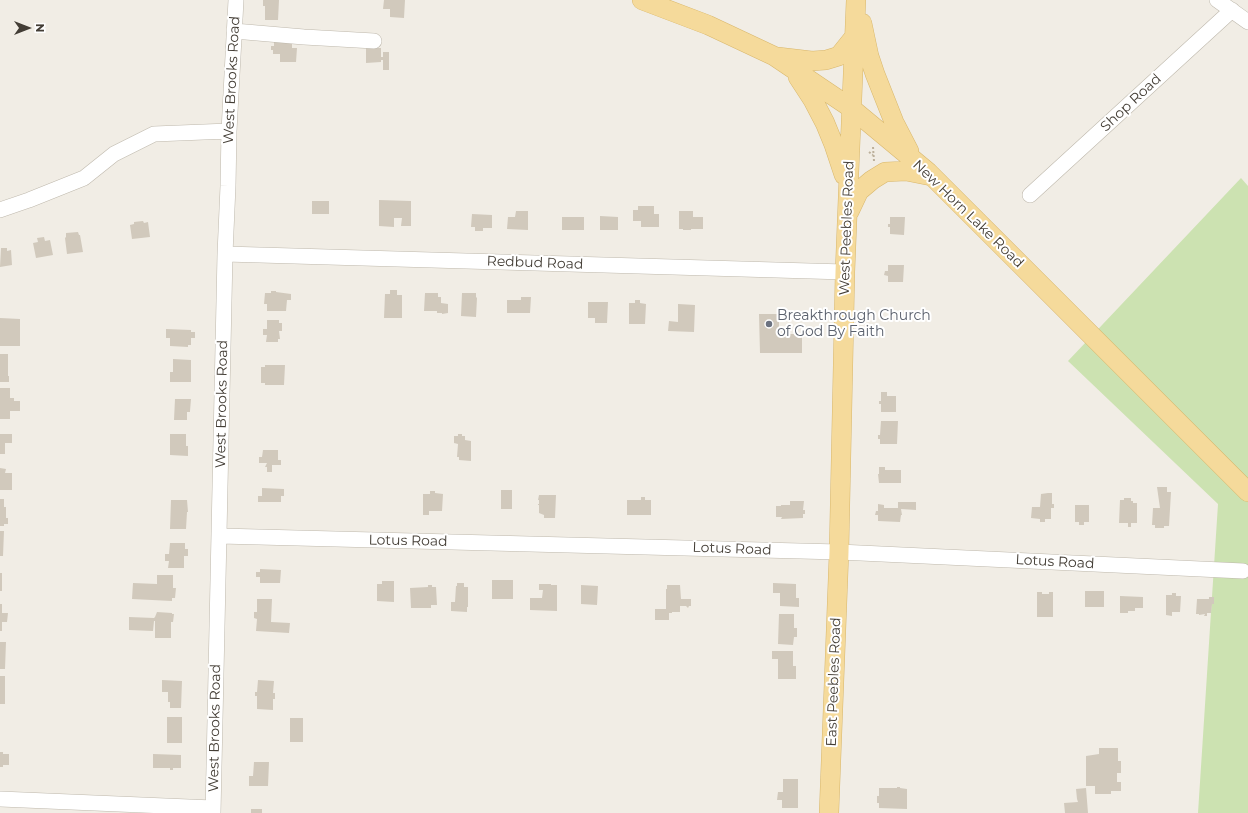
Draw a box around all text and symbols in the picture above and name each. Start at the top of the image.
north arrow [8,8,48,48]
street label: West Brooks Road [220,16,244,144]
text: N [33,24,47,32]
street label: Shop Road [1097,71,1165,135]
street label: New Horn Lake Road [909,157,1027,271]
street label: West Peebles Road [836,160,858,296]
street label: Redbud Road [486,253,584,273]
place label: Breakthrough Church of God By Faith [777,308,931,340]
marker: Breakthrough Church of God By Faith [764,319,774,329]
street label: West Brooks Road [212,340,232,468]
street label: Lotus Road [368,532,448,550]
street label: Lotus Road [692,539,772,559]
street label: Lotus Road [1015,552,1095,572]
street label: East Peebles Road [823,617,845,747]
street label: West Brooks Road [205,664,225,792]

